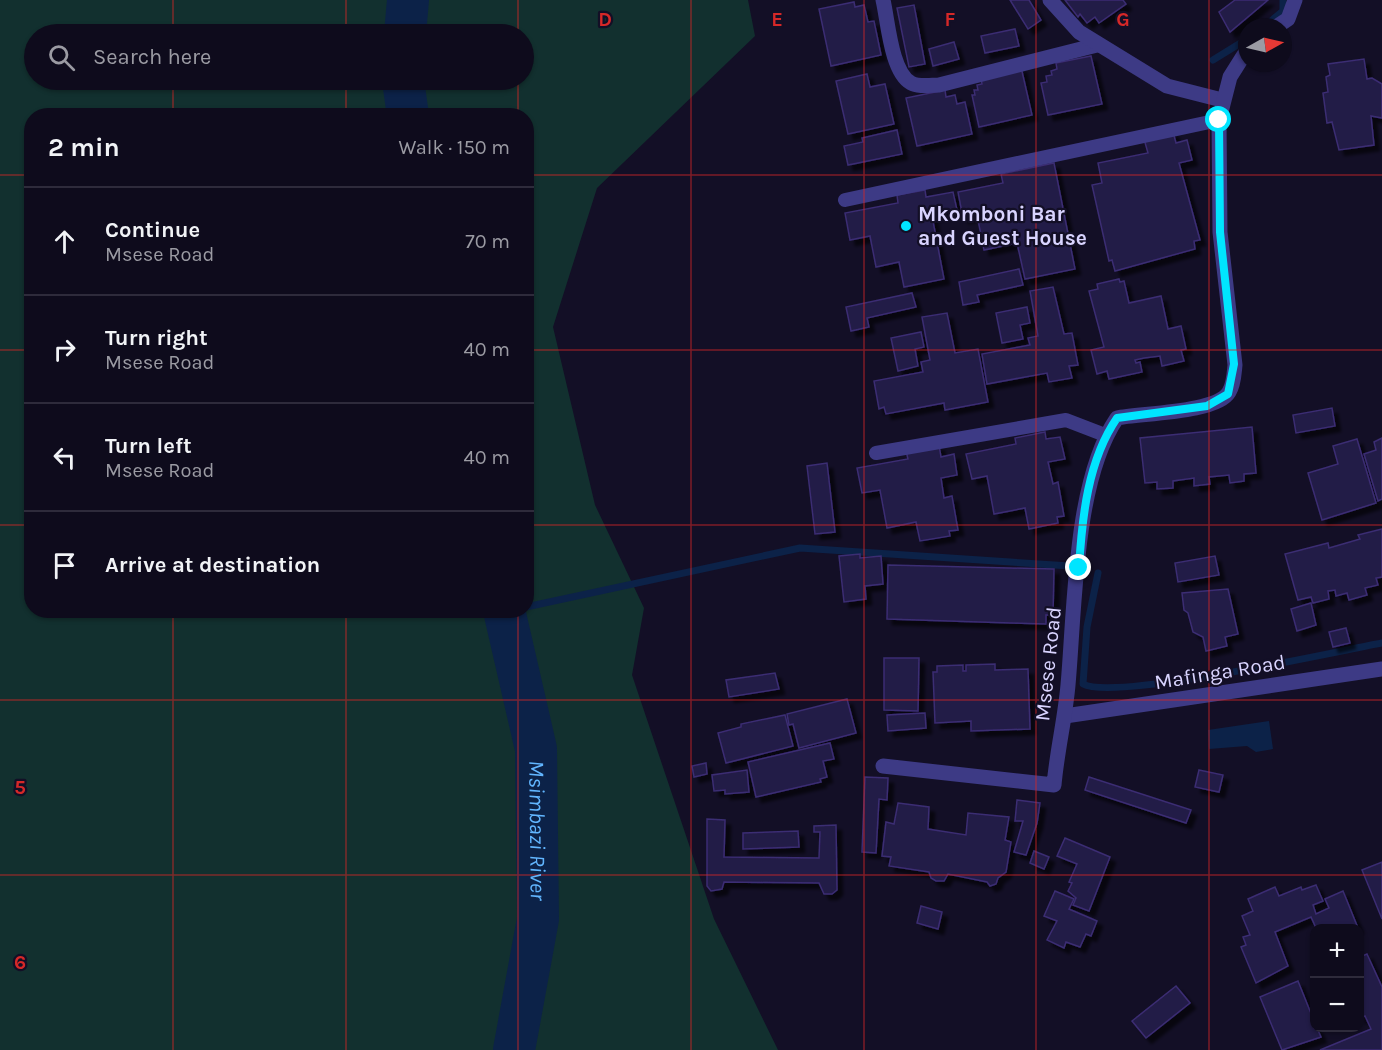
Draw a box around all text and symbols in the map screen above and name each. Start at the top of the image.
text: D [598,8,612,31]
text: E [771,8,783,31]
text: F [945,8,956,31]
text: G [1116,8,1130,31]
north arrow [1238,18,1292,72]
search box [24,24,534,90]
icon: search [45,41,78,74]
text: Search here [93,44,211,70]
route start [1205,106,1231,132]
text: 2 min [48,132,120,163]
text: Walk · 150 m [399,136,510,159]
place label: Mkomboni Bar and Guest House [918,202,1087,250]
text: Continue [105,217,200,243]
marker: Mkomboni Bar and Guest House [899,219,913,233]
icon: ahead [48,225,81,258]
text: 70 m [465,230,510,253]
text: Msese Road [105,243,214,266]
text: Turn right [105,325,208,351]
icon: right [48,333,81,366]
text: 40 m [464,338,510,361]
text: Msese Road [105,351,214,374]
text: Turn left [105,433,192,459]
icon: left [48,441,81,474]
text: 40 m [464,446,510,469]
text: Msese Road [105,459,214,482]
icon: arrive [48,549,81,582]
text: Arrive at destination [105,552,320,578]
route end [1065,554,1091,580]
street label: Msese Road [1030,606,1066,722]
street label: Mafinga Road [1153,650,1287,694]
water label: Msimbazi River [523,760,551,902]
text: 5 [14,776,26,799]
map controls [1310,924,1364,1032]
button: + [1310,924,1364,978]
text: 6 [14,951,26,974]
button: − [1310,978,1364,1032]

